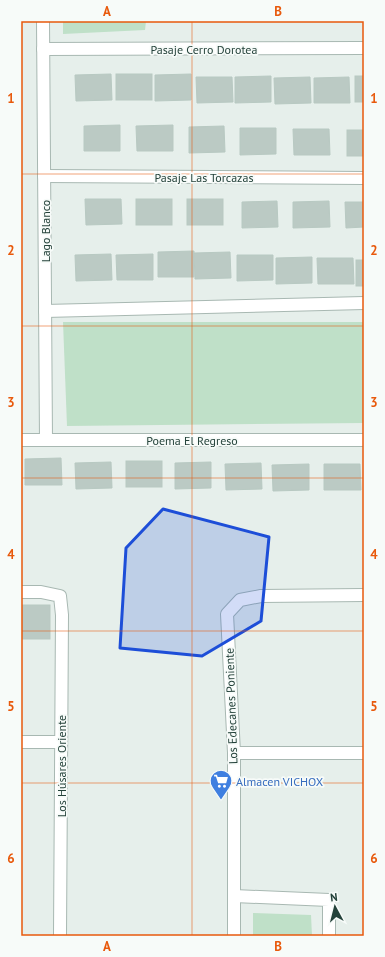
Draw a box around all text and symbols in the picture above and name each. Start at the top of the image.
text: A [103,3,111,20]
text: B [274,3,282,20]
street label: Pasaje Cerro Dorotea [151,42,257,57]
text: 1 [7,90,15,107]
text: 1 [370,90,378,107]
street label: Pasaje Las Torcazas [155,170,253,185]
street label: Lago Blanco [38,200,53,262]
text: 2 [7,242,15,259]
text: 2 [370,242,378,259]
text: 3 [7,394,15,411]
text: 3 [370,394,378,411]
street label: Poema El Regreso [146,433,238,448]
text: 4 [7,546,15,563]
text: 4 [370,546,378,563]
street label: Los Edecanes Poniente [221,648,241,764]
text: 5 [7,698,15,715]
text: 5 [370,698,378,715]
street label: Los Húsares Oriente [54,715,69,817]
supermarket icon: Almacen VICHOX [208,768,234,801]
place label: Almacen VICHOX [236,774,324,789]
text: 6 [7,850,15,867]
text: 6 [370,850,378,867]
north arrow [315,887,355,927]
text: N [329,890,338,904]
text: A [103,938,111,955]
text: B [274,938,282,955]

